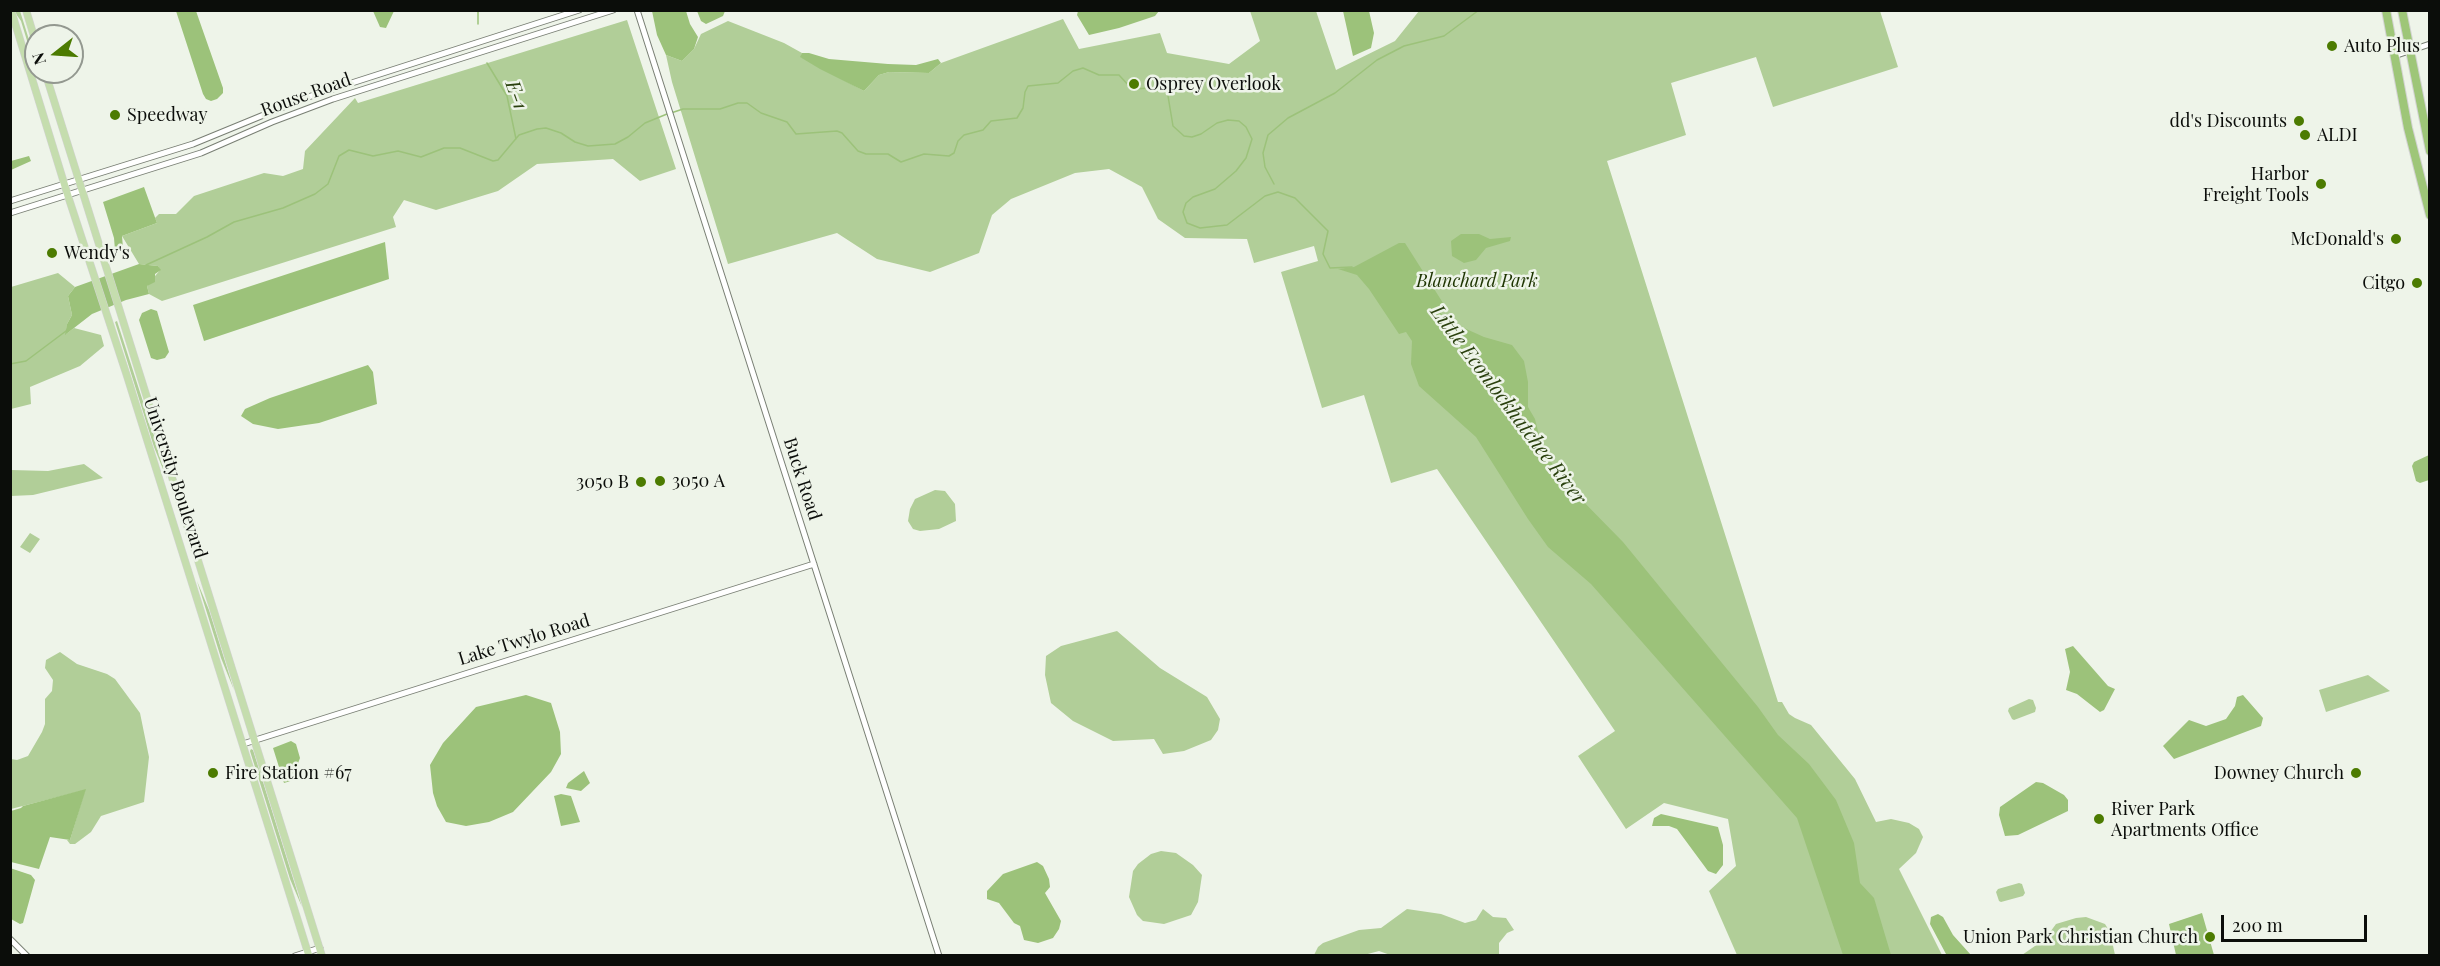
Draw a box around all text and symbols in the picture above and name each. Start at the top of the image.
north arrow [24,24,84,84]
place label: Auto Plus [2344,35,2420,57]
marker: Auto Plus [2325,39,2339,53]
text: N [26,50,50,67]
street label: Rouse Road [258,69,354,121]
place label: Osprey Overlook [1146,73,1281,95]
water label: E-1 [500,77,532,113]
marker: Osprey Overlook [1127,77,1141,91]
place label: Speedway [127,104,208,126]
marker: Speedway [108,108,122,122]
place label: dd's Discounts [2170,110,2287,132]
marker: dd's Discounts [2292,114,2306,128]
place label: ALDI [2317,124,2358,146]
marker: ALDI [2298,128,2312,142]
place label: Harbor Freight Tools [2203,163,2309,206]
marker: Harbor Freight Tools [2314,177,2328,191]
place label: McDonald's [2290,228,2384,250]
marker: McDonald's [2389,232,2403,246]
place label: Wendy's [64,242,130,264]
marker: Wendy's [45,246,59,260]
park label: Blanchard Park [1416,270,1538,292]
place label: Citgo [2362,272,2405,294]
marker: Citgo [2410,276,2424,290]
water label: Little Econlockhatchee River [1425,301,1591,509]
street label: University Boulevard [139,395,211,561]
street label: Buck Road [778,435,826,523]
place label: 3050 A [672,470,725,492]
place label: 3050 B [576,471,629,493]
marker: 3050 A [653,474,667,488]
marker: 3050 B [634,475,648,489]
street label: Lake Twylo Road [456,610,592,670]
place label: Fire Station #67 [225,762,352,784]
place label: Downey Church [2214,762,2344,784]
marker: Fire Station #67 [206,766,220,780]
marker: Downey Church [2349,766,2363,780]
place label: River Park Apartments Office [2111,798,2259,840]
marker: River Park Apartments Office [2092,812,2106,826]
scale bar [2224,903,2370,941]
text: 200 m [2232,913,2283,937]
place label: Union Park Christian Church [1963,926,2198,948]
marker: Union Park Christian Church [2203,930,2217,944]

